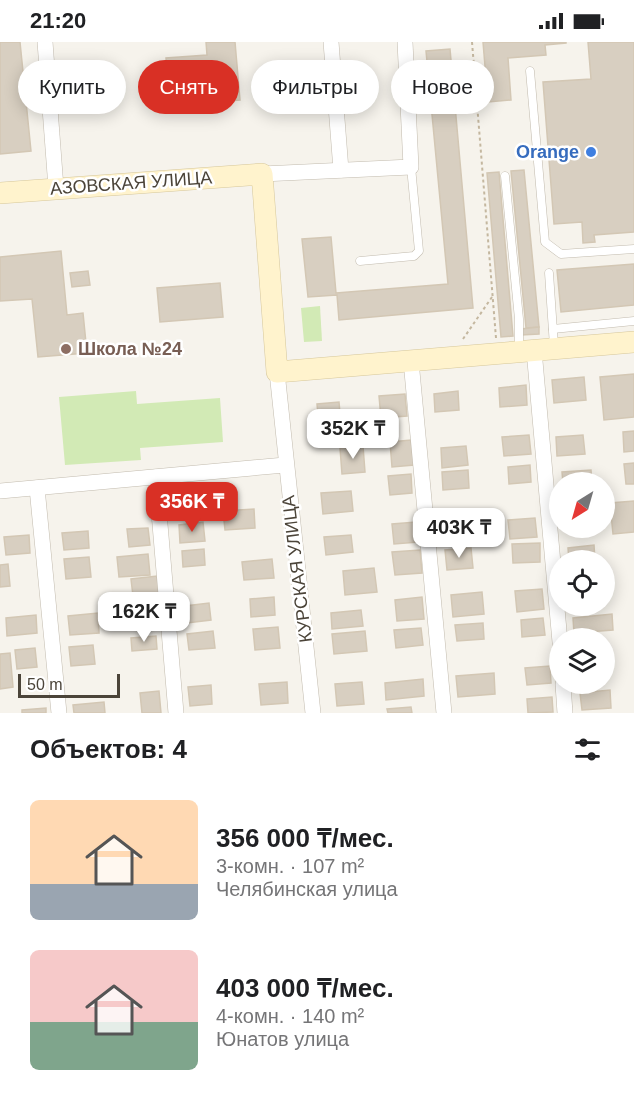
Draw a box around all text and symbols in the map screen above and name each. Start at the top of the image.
text: 21:20 [30,8,86,33]
chip: Купить [18,60,126,114]
chip: Снять [138,60,239,114]
chip: Фильтры [251,60,379,114]
chip: Новое [391,60,494,114]
place label: Orange [516,142,579,162]
marker: Orange [584,145,598,159]
street label: АЗОВСКАЯ УЛИЦА [49,167,213,199]
place label: Школа №24 [78,339,182,359]
marker: Школа №24 [59,342,73,356]
pin: 352K ₸ [304,409,402,460]
text: 352K ₸ [321,417,385,439]
north arrow [549,472,615,538]
map controls [549,472,615,694]
pin: 356K ₸ [143,482,241,533]
text: 356K ₸ [160,490,224,512]
street label: КУРСКАЯ УЛИЦА [278,494,316,644]
pin: 403K ₸ [410,508,508,559]
text: 403K ₸ [427,516,491,538]
button: locate [549,550,615,616]
pin: 162K ₸ [95,592,193,643]
text: 162K ₸ [112,600,176,622]
button: layers [549,628,615,694]
scale bar [18,671,120,698]
text: 50 m [27,676,63,693]
icon: filters [571,733,604,766]
text: Объектов: 4 [30,734,187,764]
text: 356 000 ₸/мес. [216,823,394,853]
icon: home [78,824,150,896]
text: 3-комн. · 107 m² [216,855,364,877]
text: Челябинская улица [216,878,398,900]
text: 403 000 ₸/мес. [216,973,394,1003]
icon: home [78,974,150,1046]
text: 4-комн. · 140 m² [216,1005,364,1027]
text: Юнатов улица [216,1028,349,1050]

